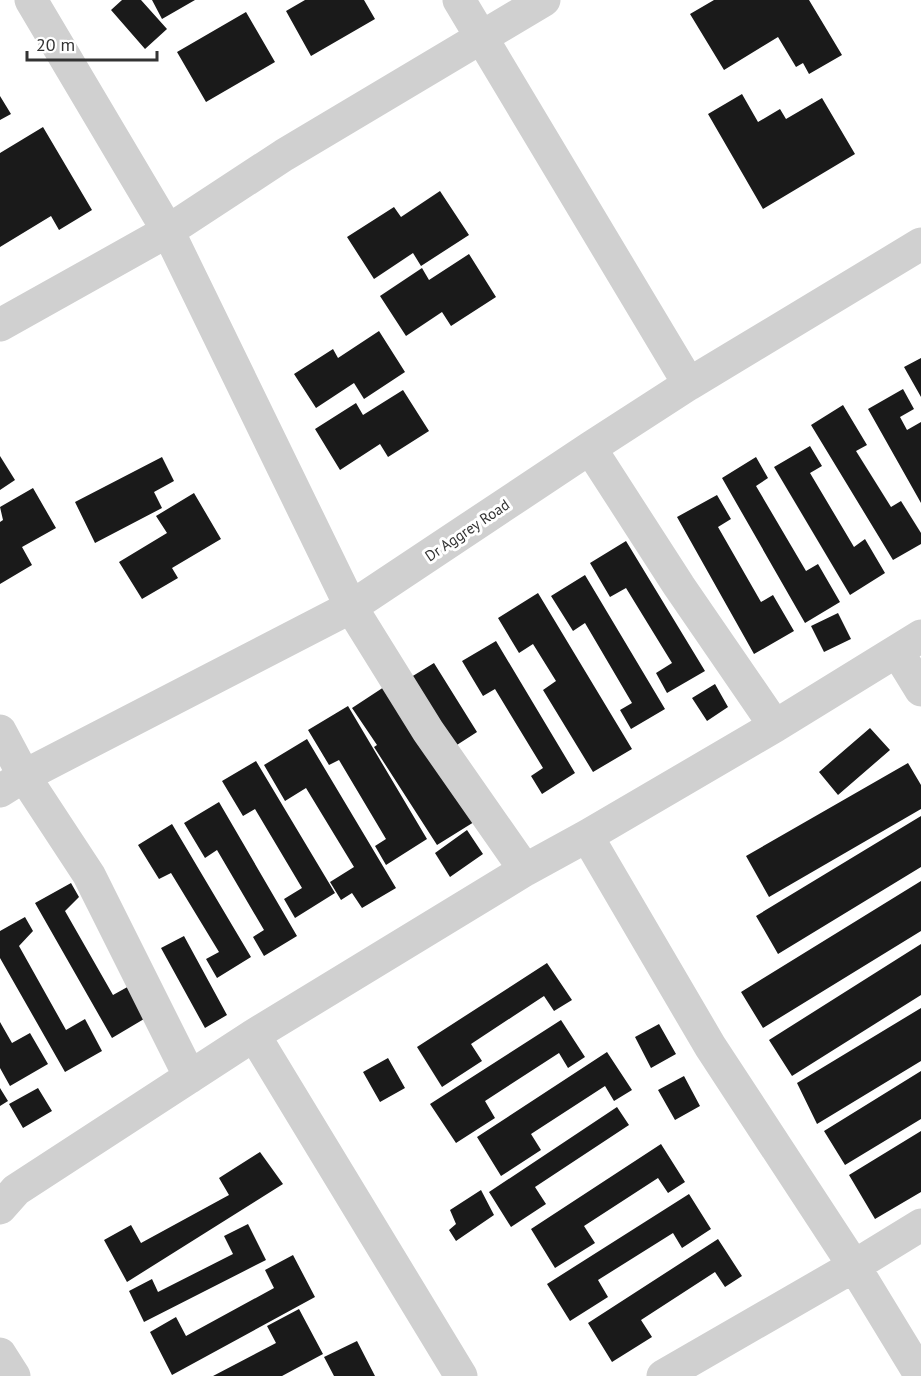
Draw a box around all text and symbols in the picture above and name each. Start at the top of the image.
scale bar [27,24,158,62]
text: 20 m [36,33,75,56]
street label: Dr Aggrey Road [421,495,513,565]

